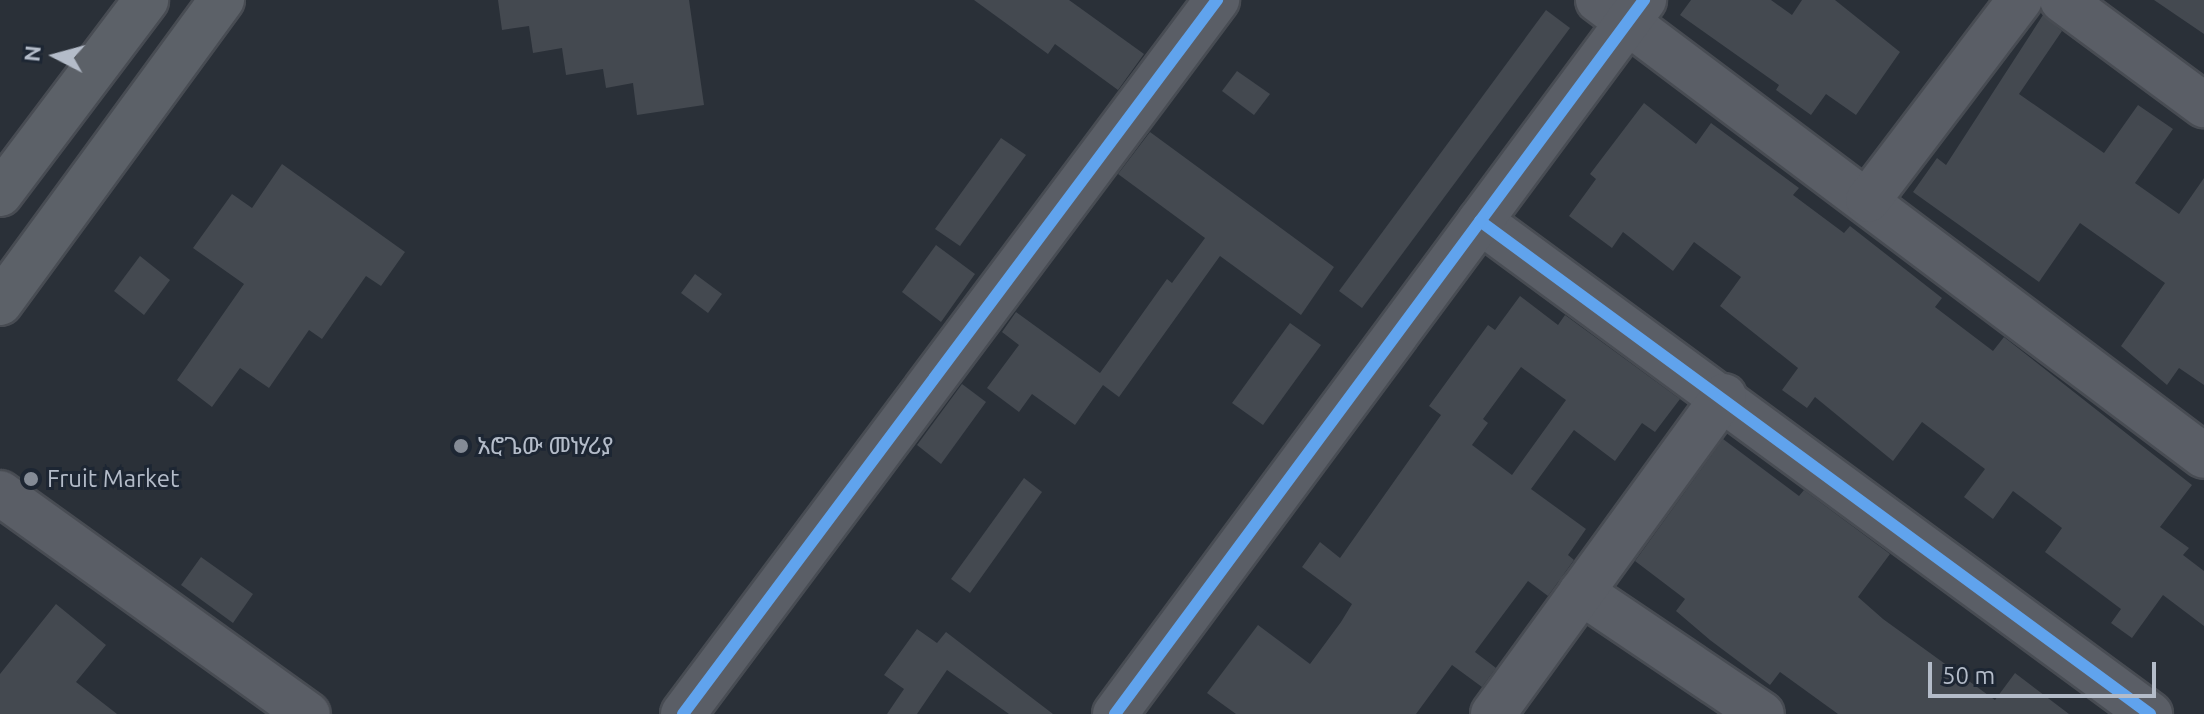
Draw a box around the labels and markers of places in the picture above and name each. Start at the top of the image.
place label: አሮጌው መነሃሪያ [477,432,613,460]
marker: አሮጌው መነሃሪያ [452,437,470,455]
place label: Fruit Market [47,465,179,493]
marker: Fruit Market [22,470,40,488]

